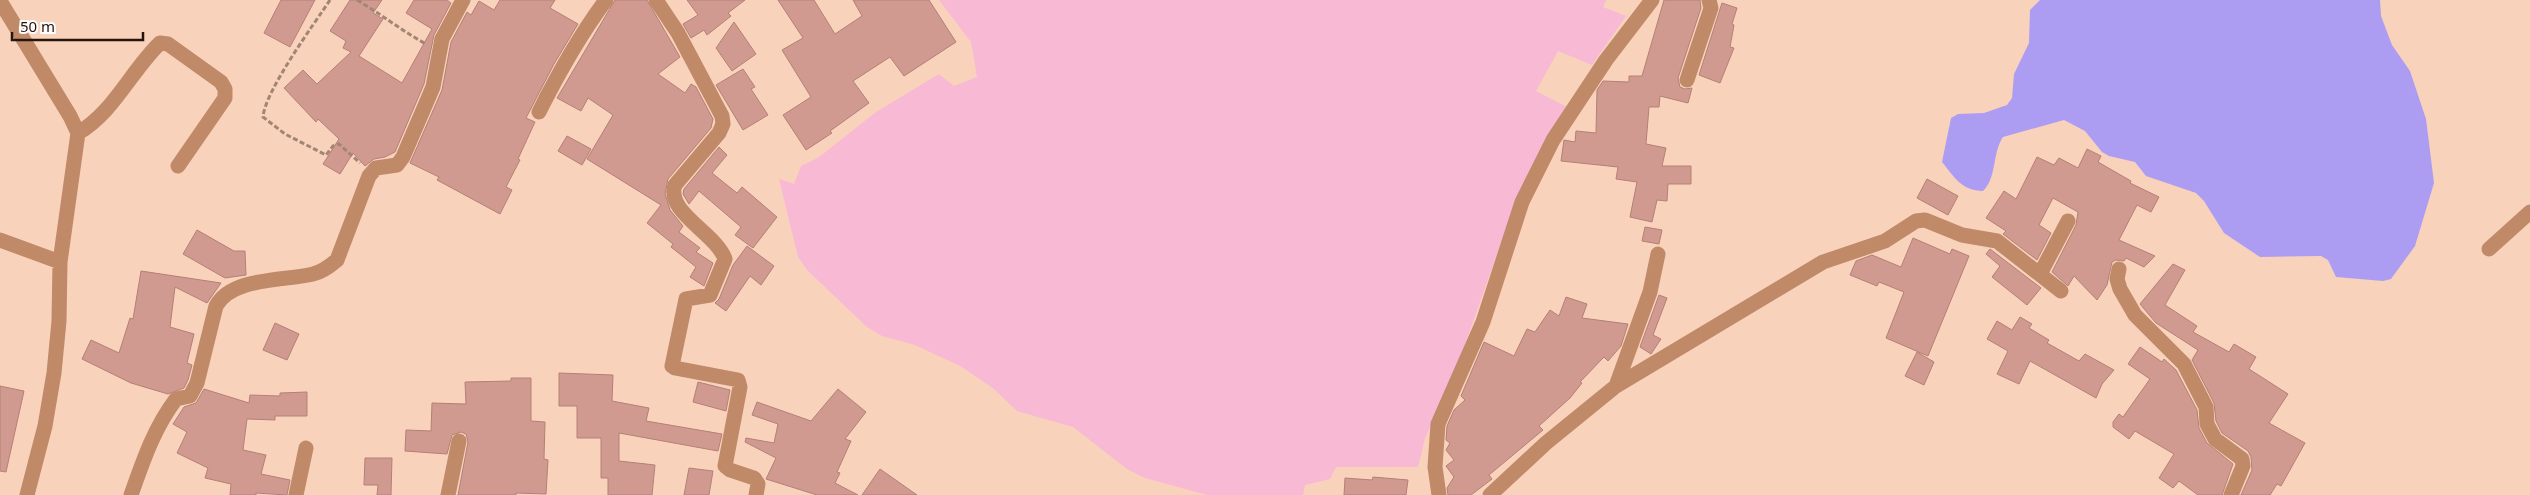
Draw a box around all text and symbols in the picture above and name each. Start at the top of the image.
scale bar [12,10,144,42]
text: 50 m [20,16,55,36]

